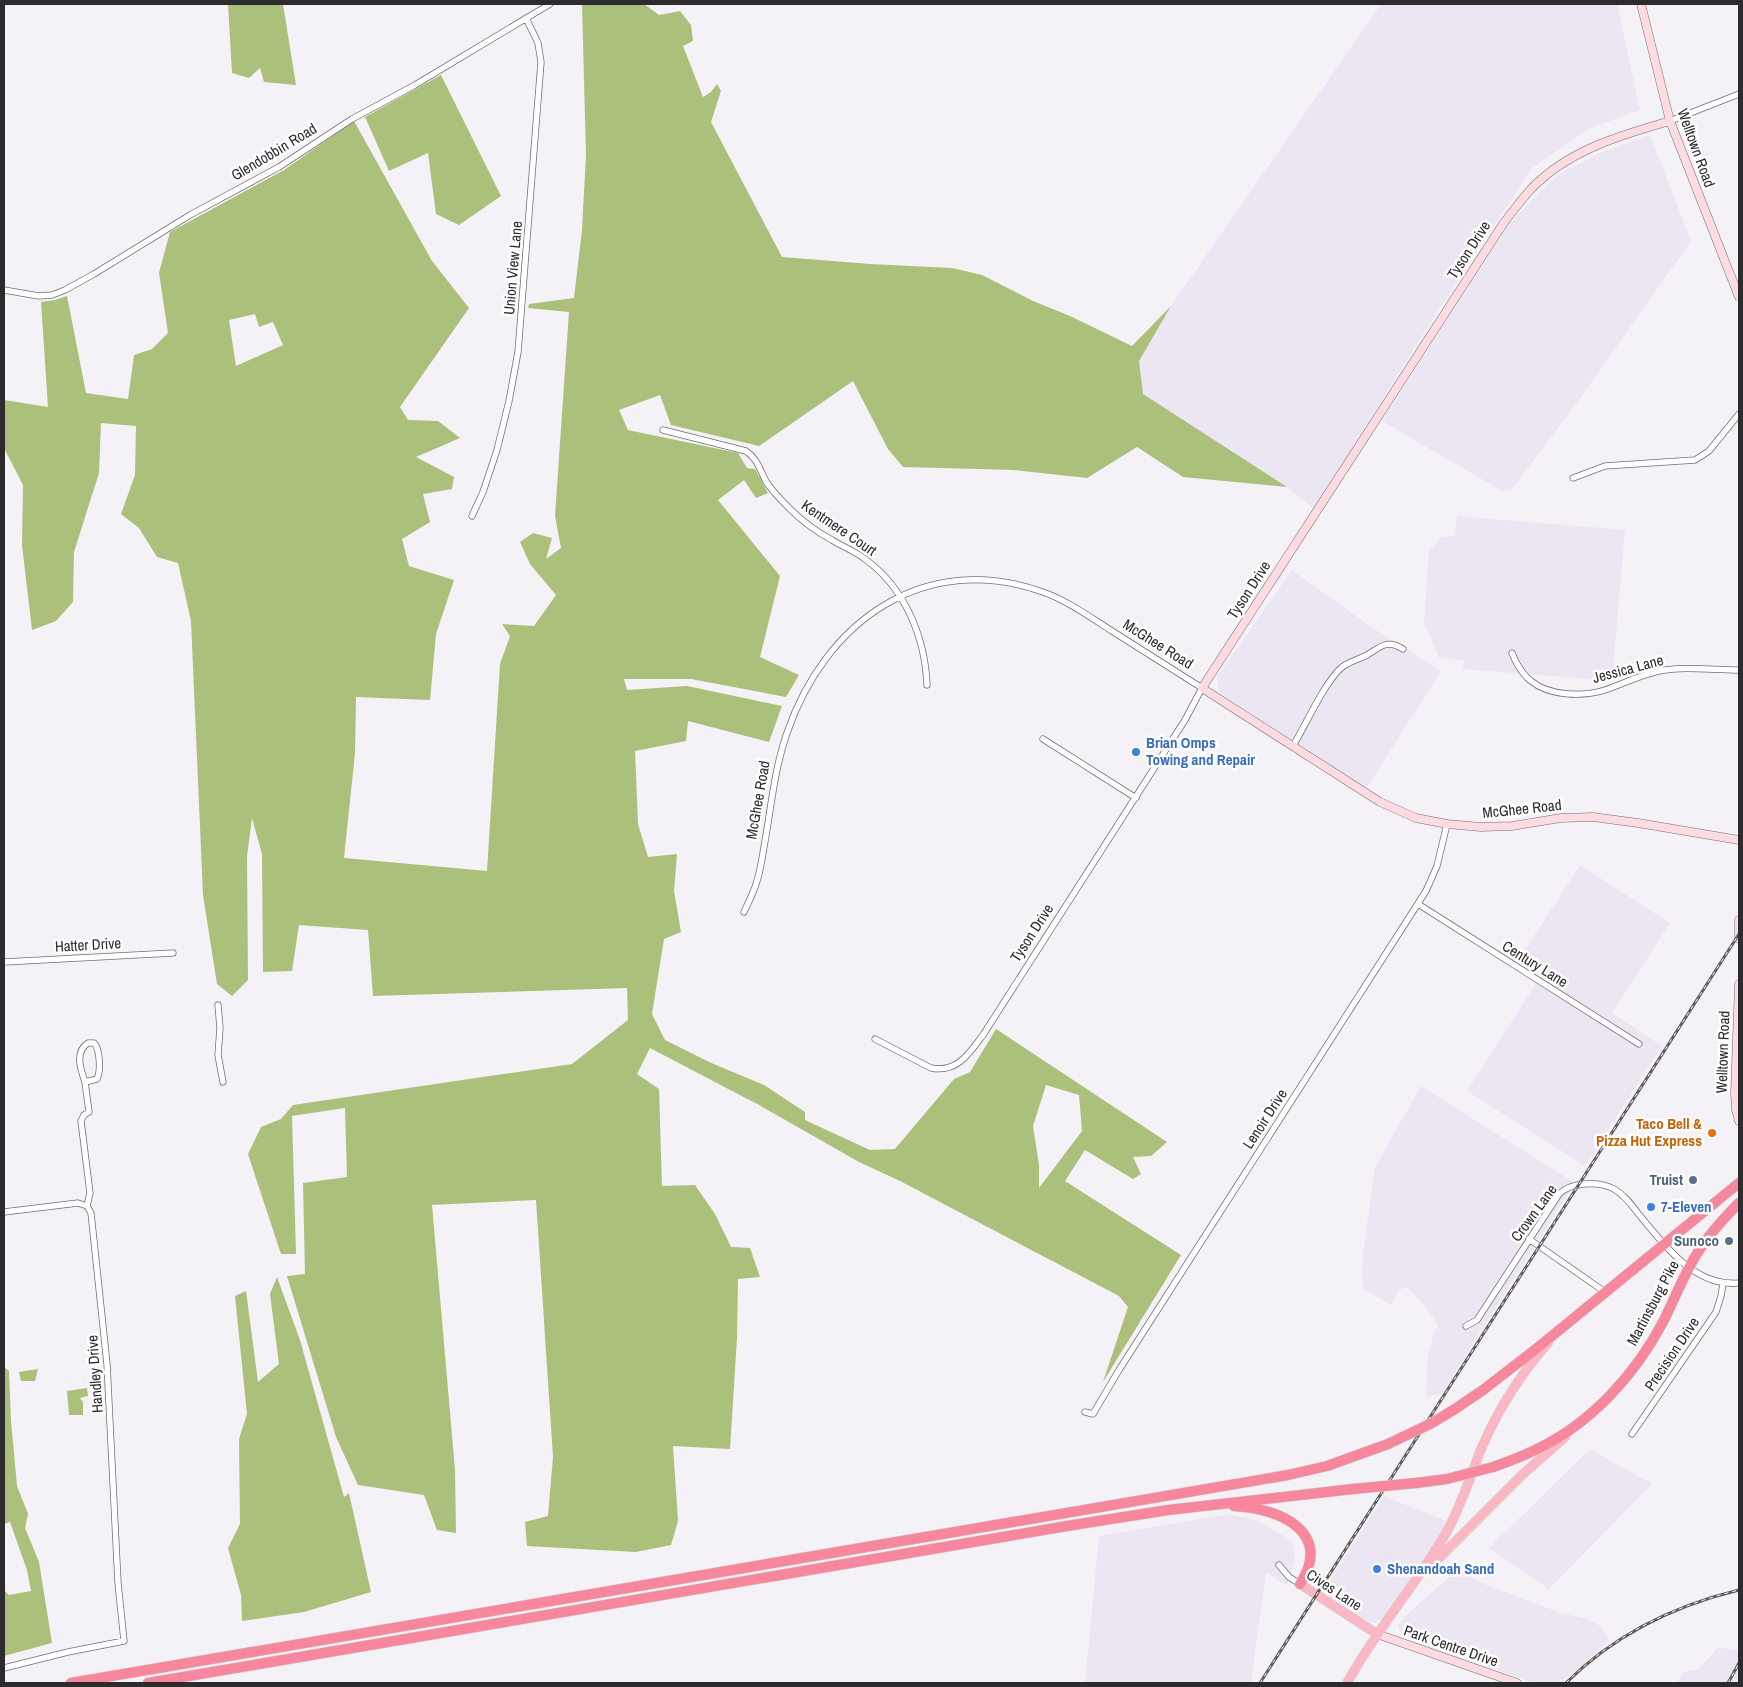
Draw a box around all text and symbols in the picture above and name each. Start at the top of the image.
street label: Welltown Road [1672,105,1720,190]
street label: Glendobbin Road [227,118,320,185]
street label: Tyson Drive [1442,216,1495,283]
street label: Union View Lane [498,220,527,316]
street label: Kentmere Court [797,495,882,561]
street label: Tyson Drive [1222,556,1275,623]
street label: McGhee Road [1119,614,1197,673]
street label: Jessica Lane [1590,649,1666,688]
place label: Brian Omps Towing and Repair [1146,732,1255,770]
marker: Brian Omps Towing and Repair [1130,746,1142,758]
street label: McGhee Road [740,759,775,841]
street label: McGhee Road [1481,794,1562,823]
street label: Tyson Drive [1005,899,1058,966]
street label: Hatter Drive [54,932,122,957]
street label: Century Lane [1498,935,1572,992]
street label: Welltown Road [1711,1010,1734,1094]
street label: Lenoir Drive [1237,1084,1292,1153]
place label: Taco Bell & Pizza Hut Express [1596,1113,1702,1151]
marker: Taco Bell & Pizza Hut Express [1706,1127,1718,1139]
place label: Truist [1650,1169,1683,1190]
marker: Truist [1687,1174,1699,1186]
street label: Crown Lane [1506,1180,1562,1246]
place label: 7-Eleven [1661,1196,1712,1217]
marker: 7-Eleven [1645,1201,1657,1213]
place label: Sunoco [1674,1230,1719,1251]
marker: Sunoco [1723,1235,1735,1247]
street label: Martinsburg Pike [1621,1256,1684,1349]
street label: Precision Drive [1639,1313,1704,1395]
street label: Handley Drive [81,1334,108,1414]
place label: Shenandoah Sand [1387,1558,1494,1579]
marker: Shenandoah Sand [1371,1563,1383,1575]
street label: Cives Lane [1302,1564,1366,1615]
street label: Park Centre Drive [1401,1620,1501,1672]

